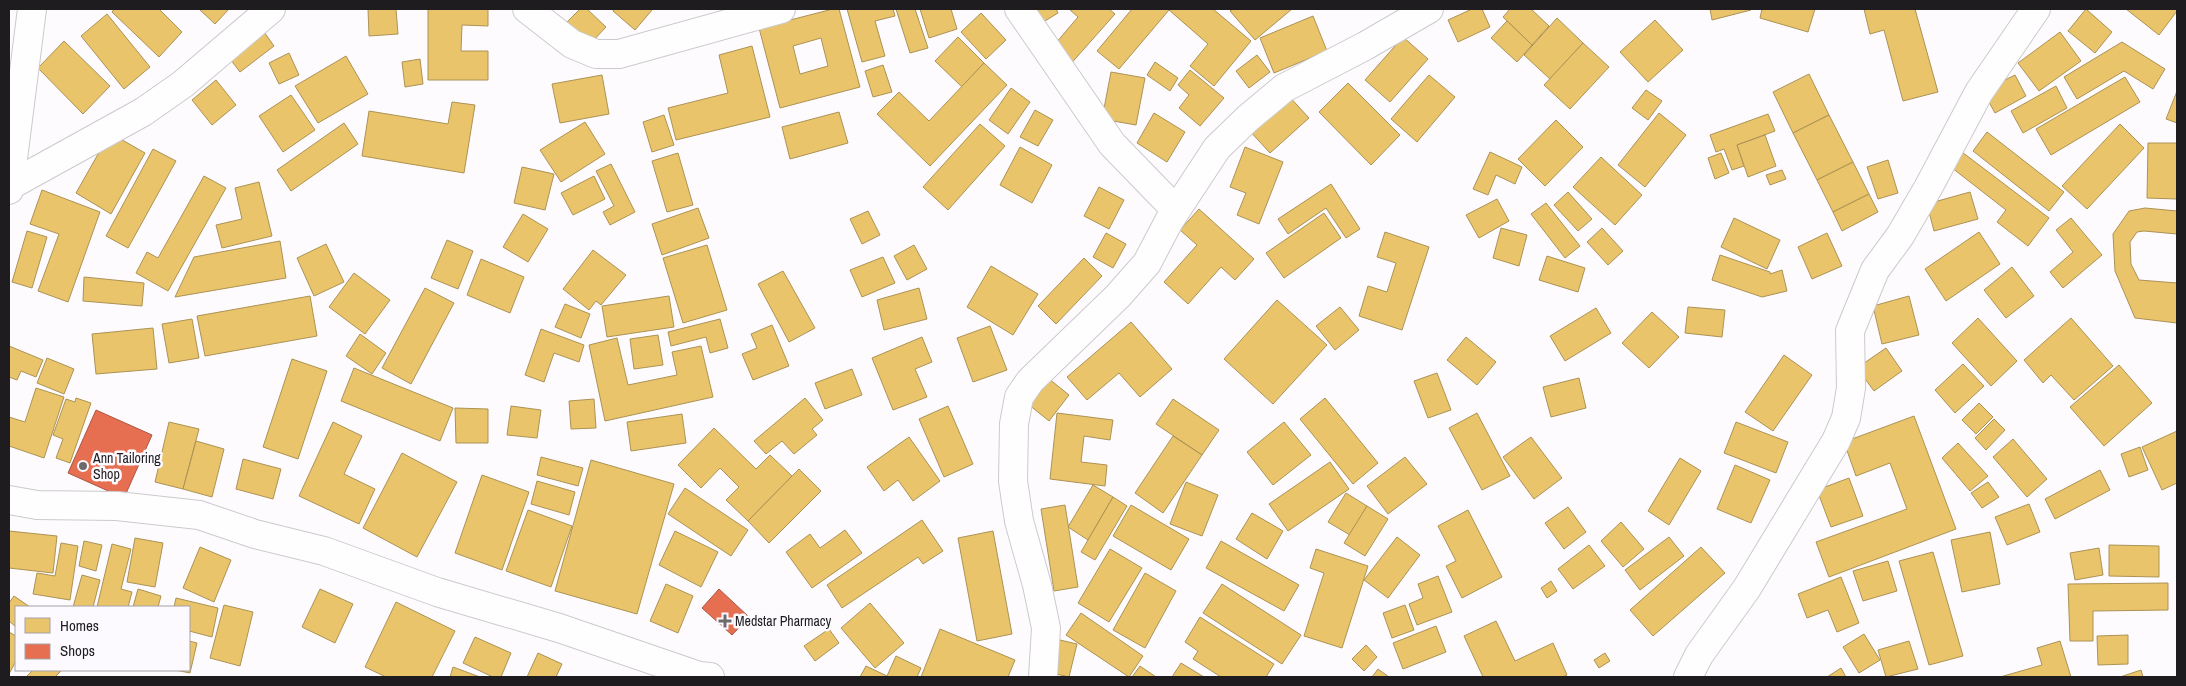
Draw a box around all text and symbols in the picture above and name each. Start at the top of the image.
place label: Ann Tailoring Shop [92,449,161,483]
marker: Ann Tailoring Shop [77,460,89,472]
legend [15,606,190,671]
place label: Medstar Pharmacy [735,612,832,630]
text: Homes [60,615,99,636]
marker: Medstar Pharmacy [719,615,731,627]
text: Shops [60,640,95,661]

